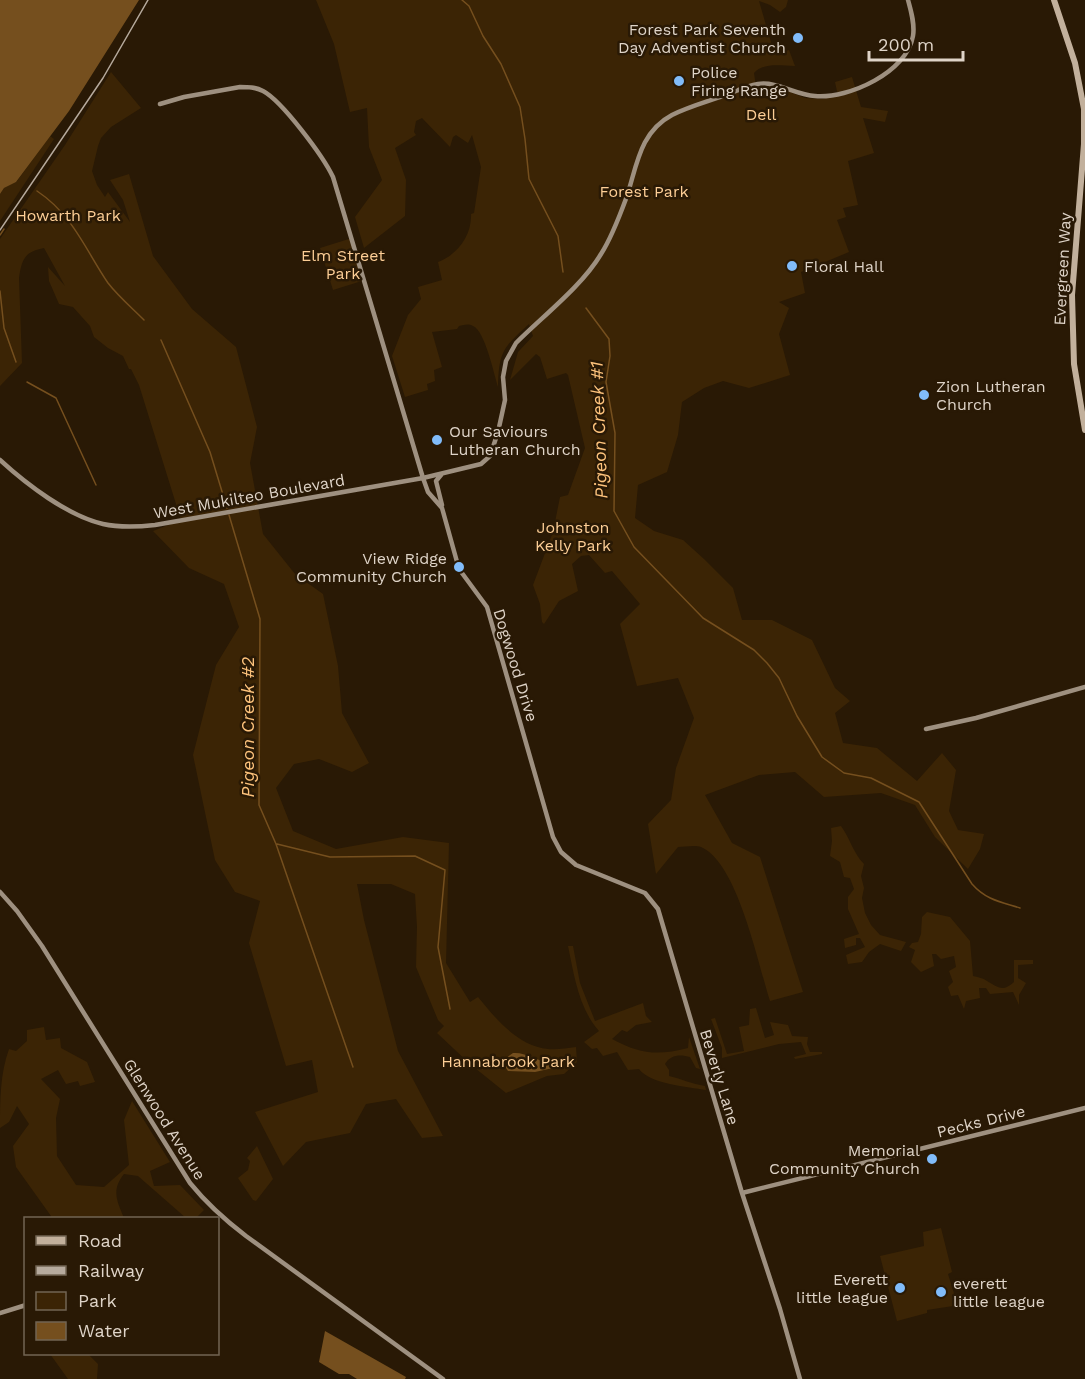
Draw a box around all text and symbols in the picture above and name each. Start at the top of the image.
place label: Forest Park Seventh Day Adventist Church [618,20,786,57]
scale bar [869,24,964,62]
marker: Forest Park Seventh Day Adventist Church [791,31,805,45]
text: 200 m [878,34,934,55]
place label: Police Firing Range [691,63,787,100]
marker: Police Firing Range [672,74,686,88]
park label: Dell [746,105,776,124]
park label: Forest Park [600,182,689,201]
park label: Howarth Park [15,206,121,225]
street label: Evergreen Way [1050,211,1075,326]
park label: Elm Street Park [301,246,385,283]
place label: Floral Hall [804,257,884,276]
marker: Floral Hall [785,259,799,273]
water label: Pigeon Creek #1 [586,361,611,499]
place label: Zion Lutheran Church [936,377,1046,414]
marker: Zion Lutheran Church [917,388,931,402]
place label: Our Saviours Lutheran Church [449,422,581,459]
marker: Our Saviours Lutheran Church [430,433,444,447]
street label: West Mukilteo Boulevard [152,470,346,523]
park label: Johnston Kelly Park [535,518,611,555]
place label: View Ridge Community Church [296,549,447,586]
marker: View Ridge Community Church [452,560,466,574]
street label: Dogwood Drive [489,606,542,724]
water label: Pigeon Creek #2 [237,657,258,797]
street label: Beverly Lane [696,1027,743,1127]
park label: Hannabrook Park [441,1052,575,1071]
street label: Glenwood Avenue [120,1055,210,1183]
street label: Pecks Drive [935,1101,1027,1142]
place label: Memorial Community Church [769,1141,920,1178]
marker: Memorial Community Church [925,1152,939,1166]
legend [24,1217,219,1355]
text: Road [78,1230,122,1251]
text: Railway [78,1260,145,1281]
place label: Everett little league [796,1270,888,1307]
place label: everett little league [953,1274,1045,1311]
marker: Everett little league [893,1281,907,1295]
marker: everett little league [934,1285,948,1299]
text: Park [78,1290,117,1311]
text: Water [78,1320,130,1341]

